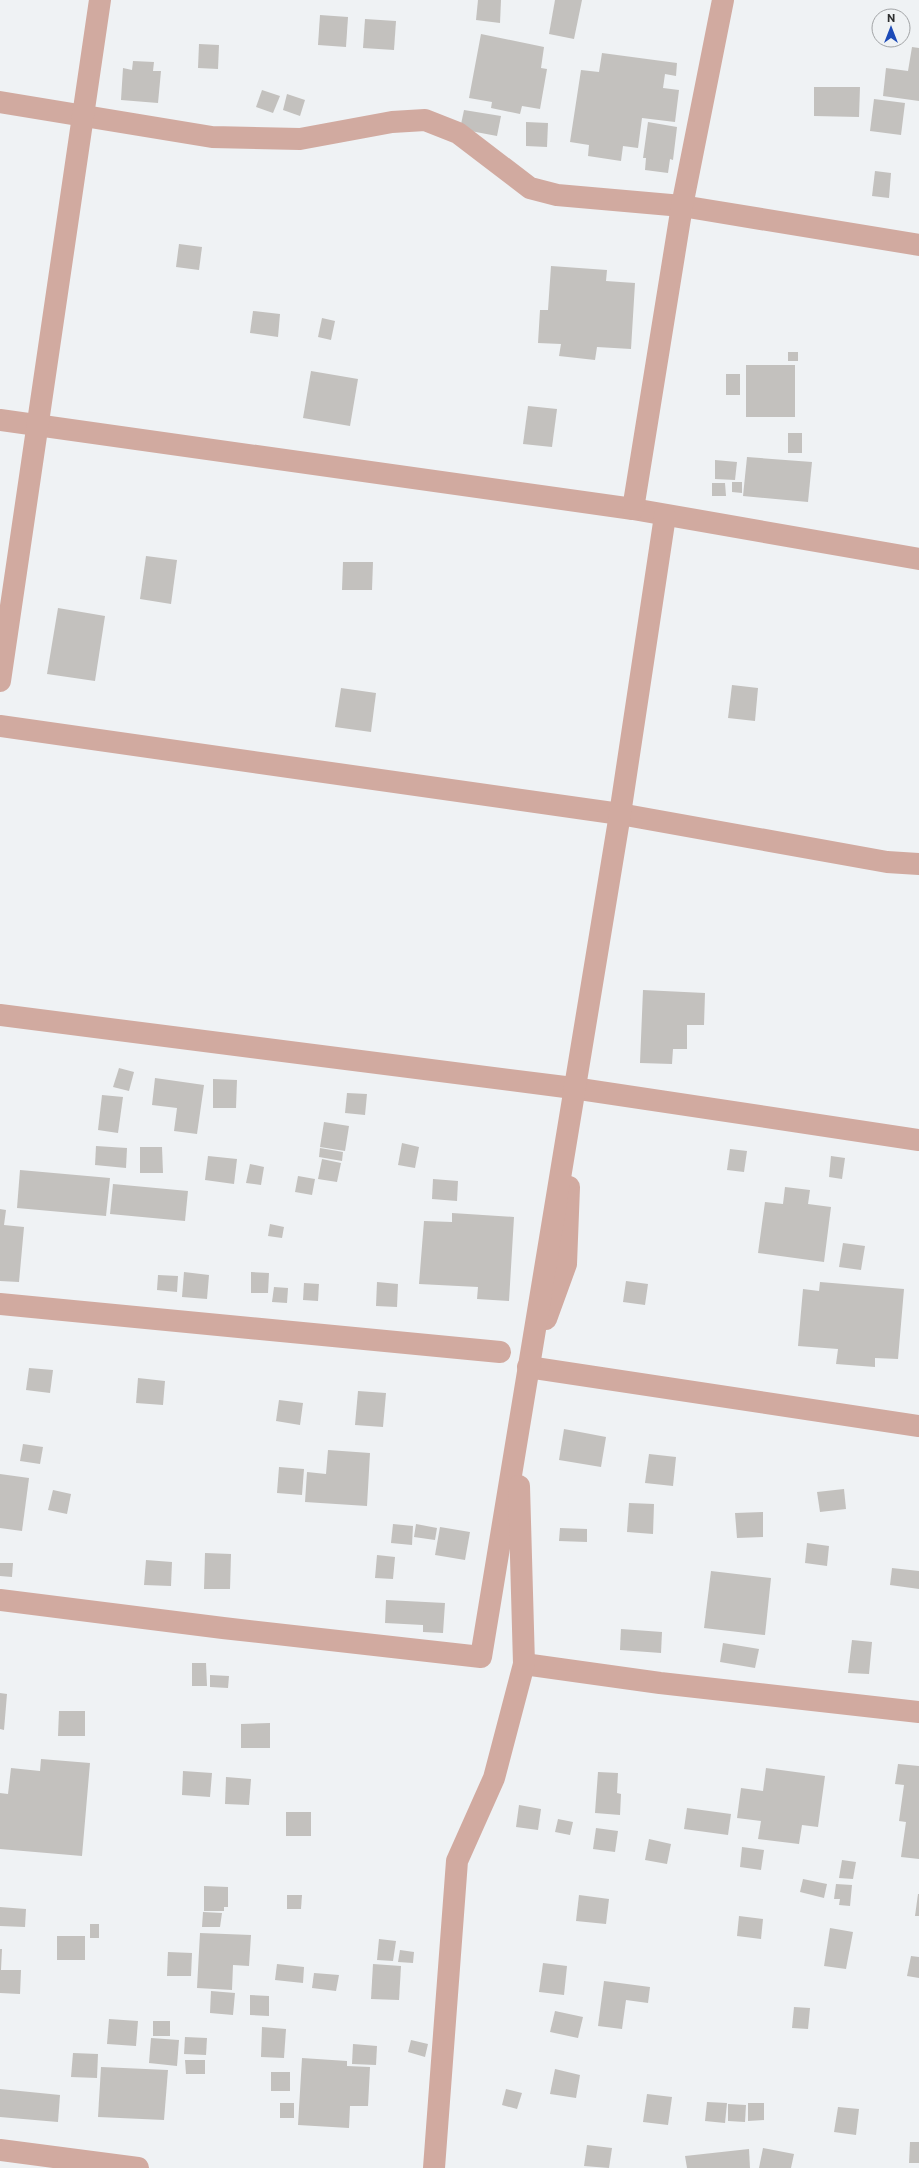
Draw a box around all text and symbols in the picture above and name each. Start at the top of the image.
north arrow [871,8,911,48]
text: N [887,11,895,24]

